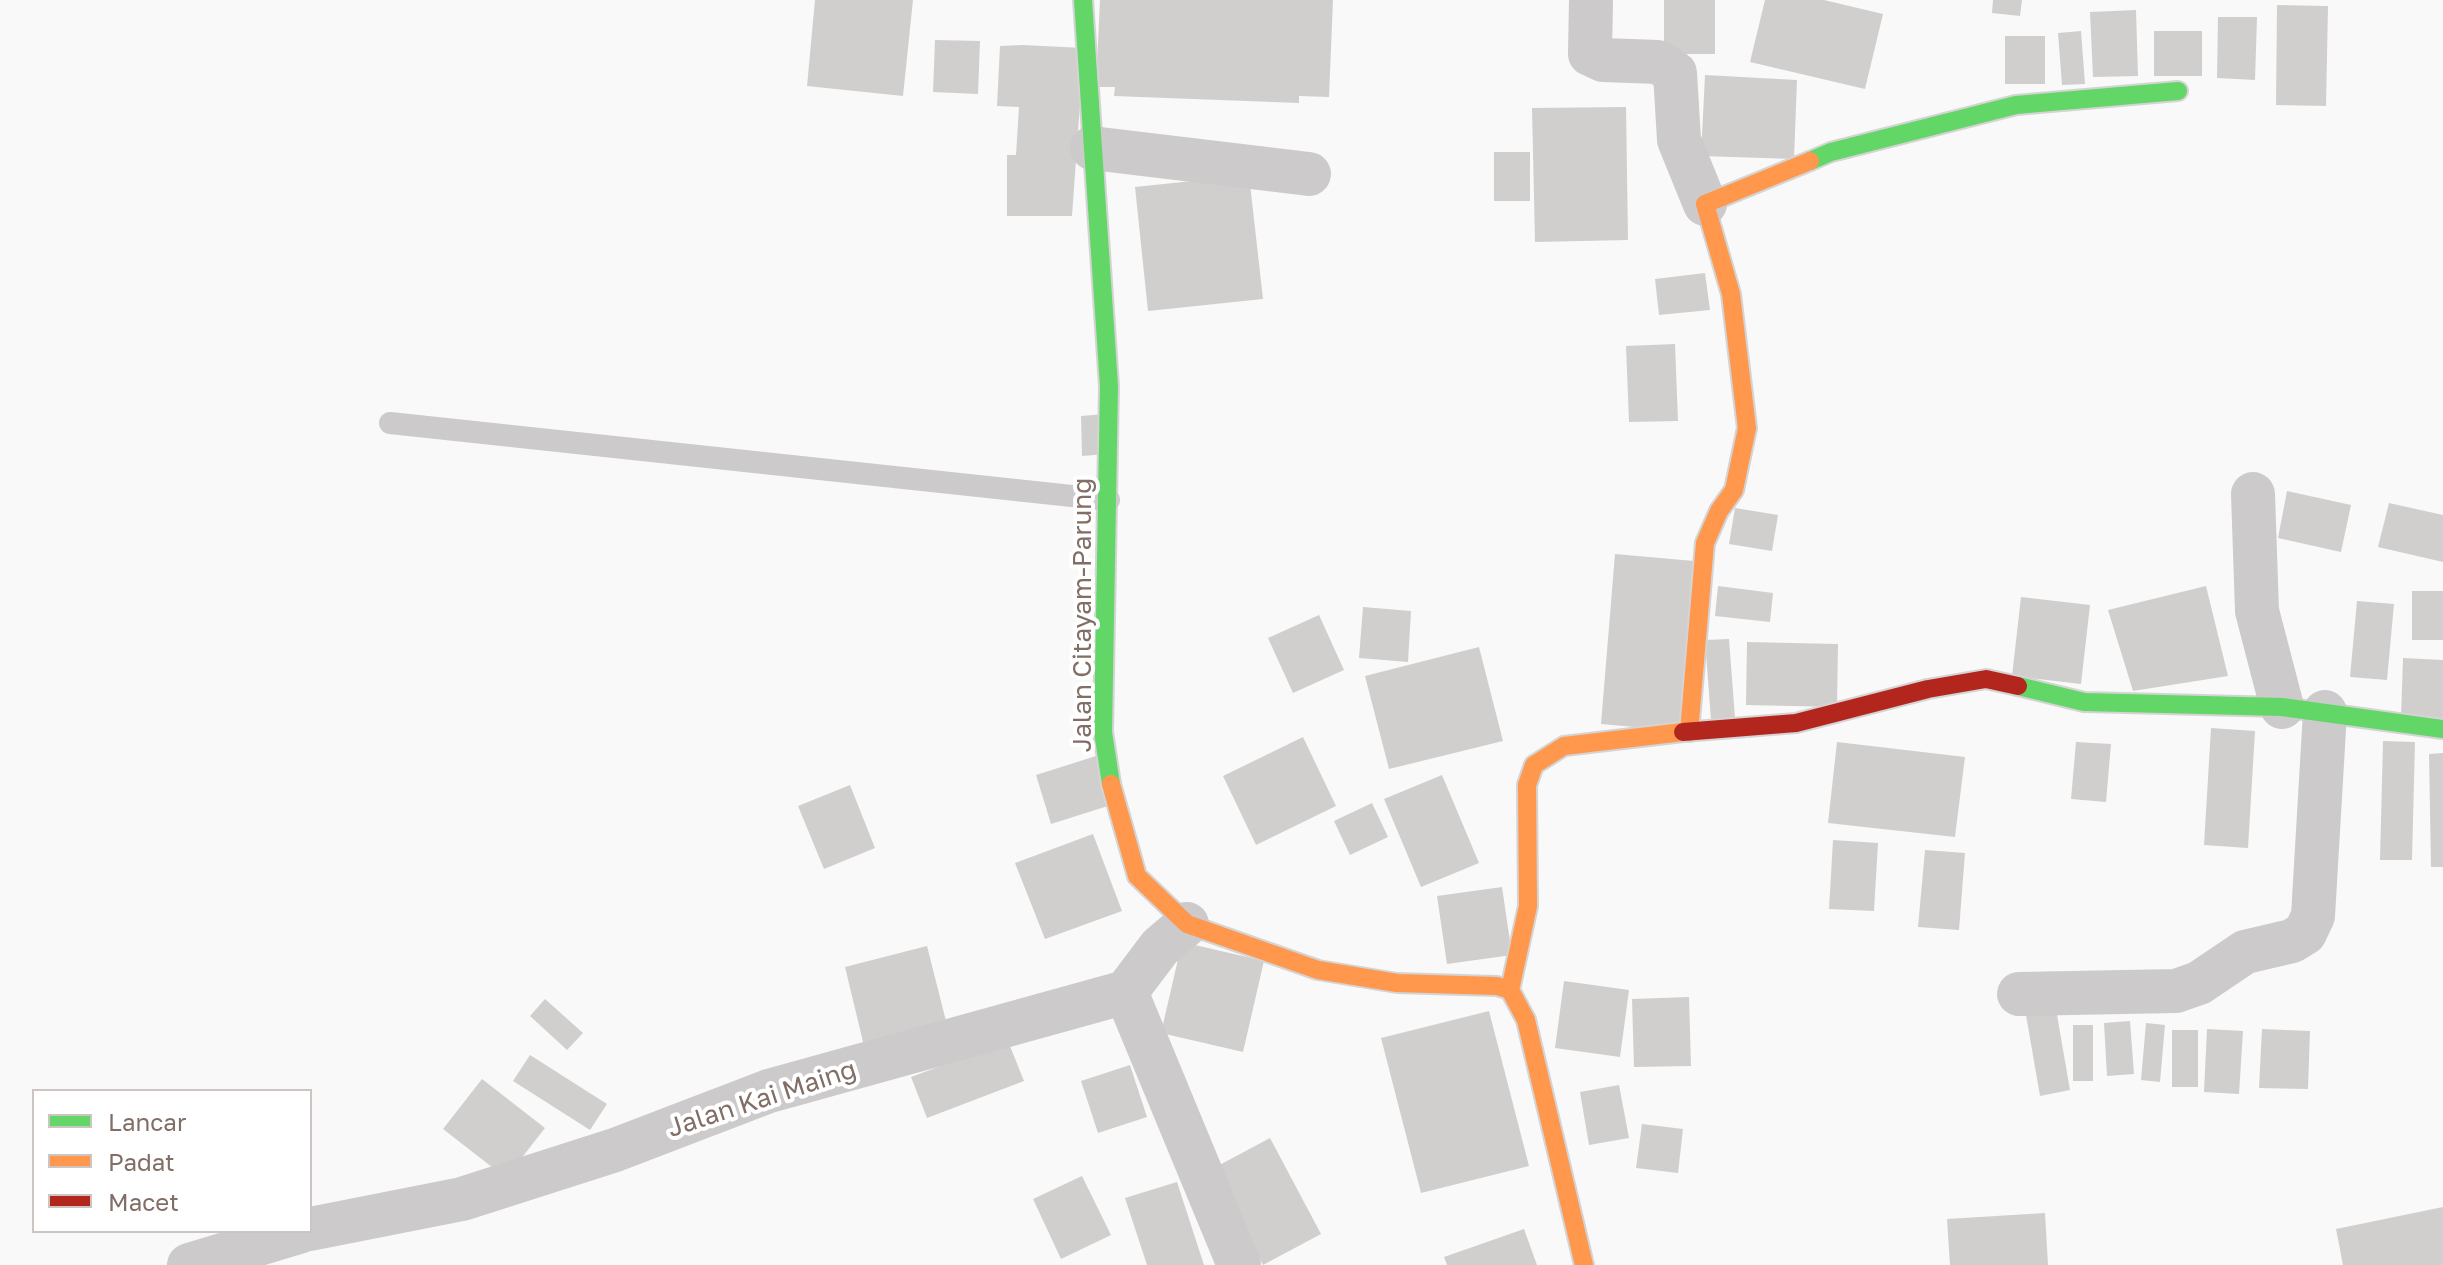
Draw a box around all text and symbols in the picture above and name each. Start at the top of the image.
street label: Jalan Citayam-Parung [1067,478,1099,752]
street label: Jalan Kai Maing [664,1054,860,1144]
legend [32,1089,312,1233]
text: Lancar [108,1107,186,1136]
text: Padat [108,1147,175,1176]
text: Macet [108,1187,179,1216]

